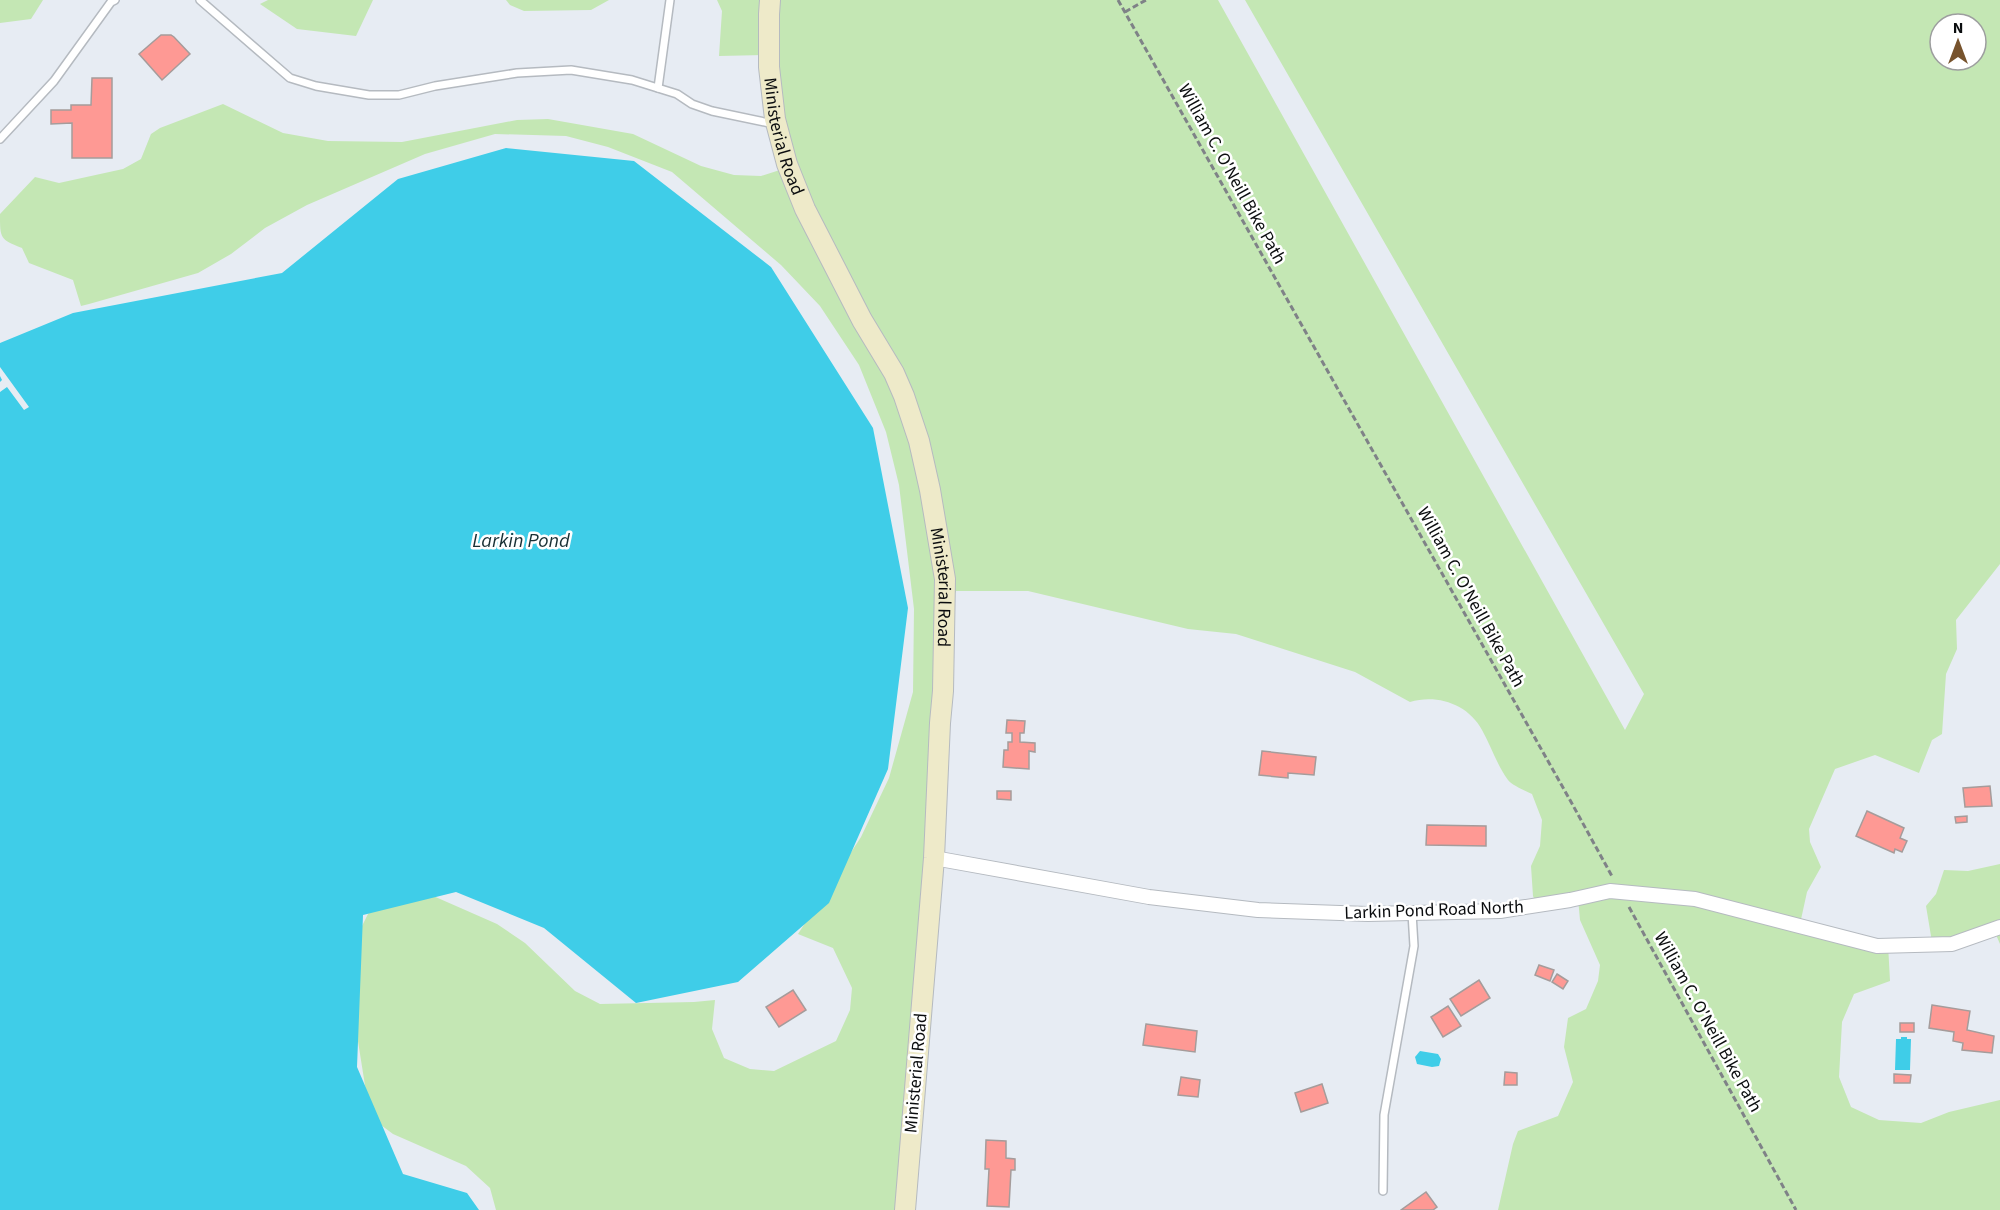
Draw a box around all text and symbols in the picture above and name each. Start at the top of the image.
north arrow [1928,12,1988,72]
text: N [1953,17,1963,39]
street label: Ministerial Road [758,76,811,199]
street label: William C. O'Neill Bike Path [1172,79,1292,269]
street label: William C. O'Neill Bike Path [1411,502,1531,692]
street label: Ministerial Road [924,525,958,647]
water label: Larkin Pond [472,527,571,555]
street label: Larkin Pond Road North [1344,894,1524,926]
street label: William C. O'Neill Bike Path [1648,927,1768,1117]
street label: Ministerial Road [898,1012,934,1134]

